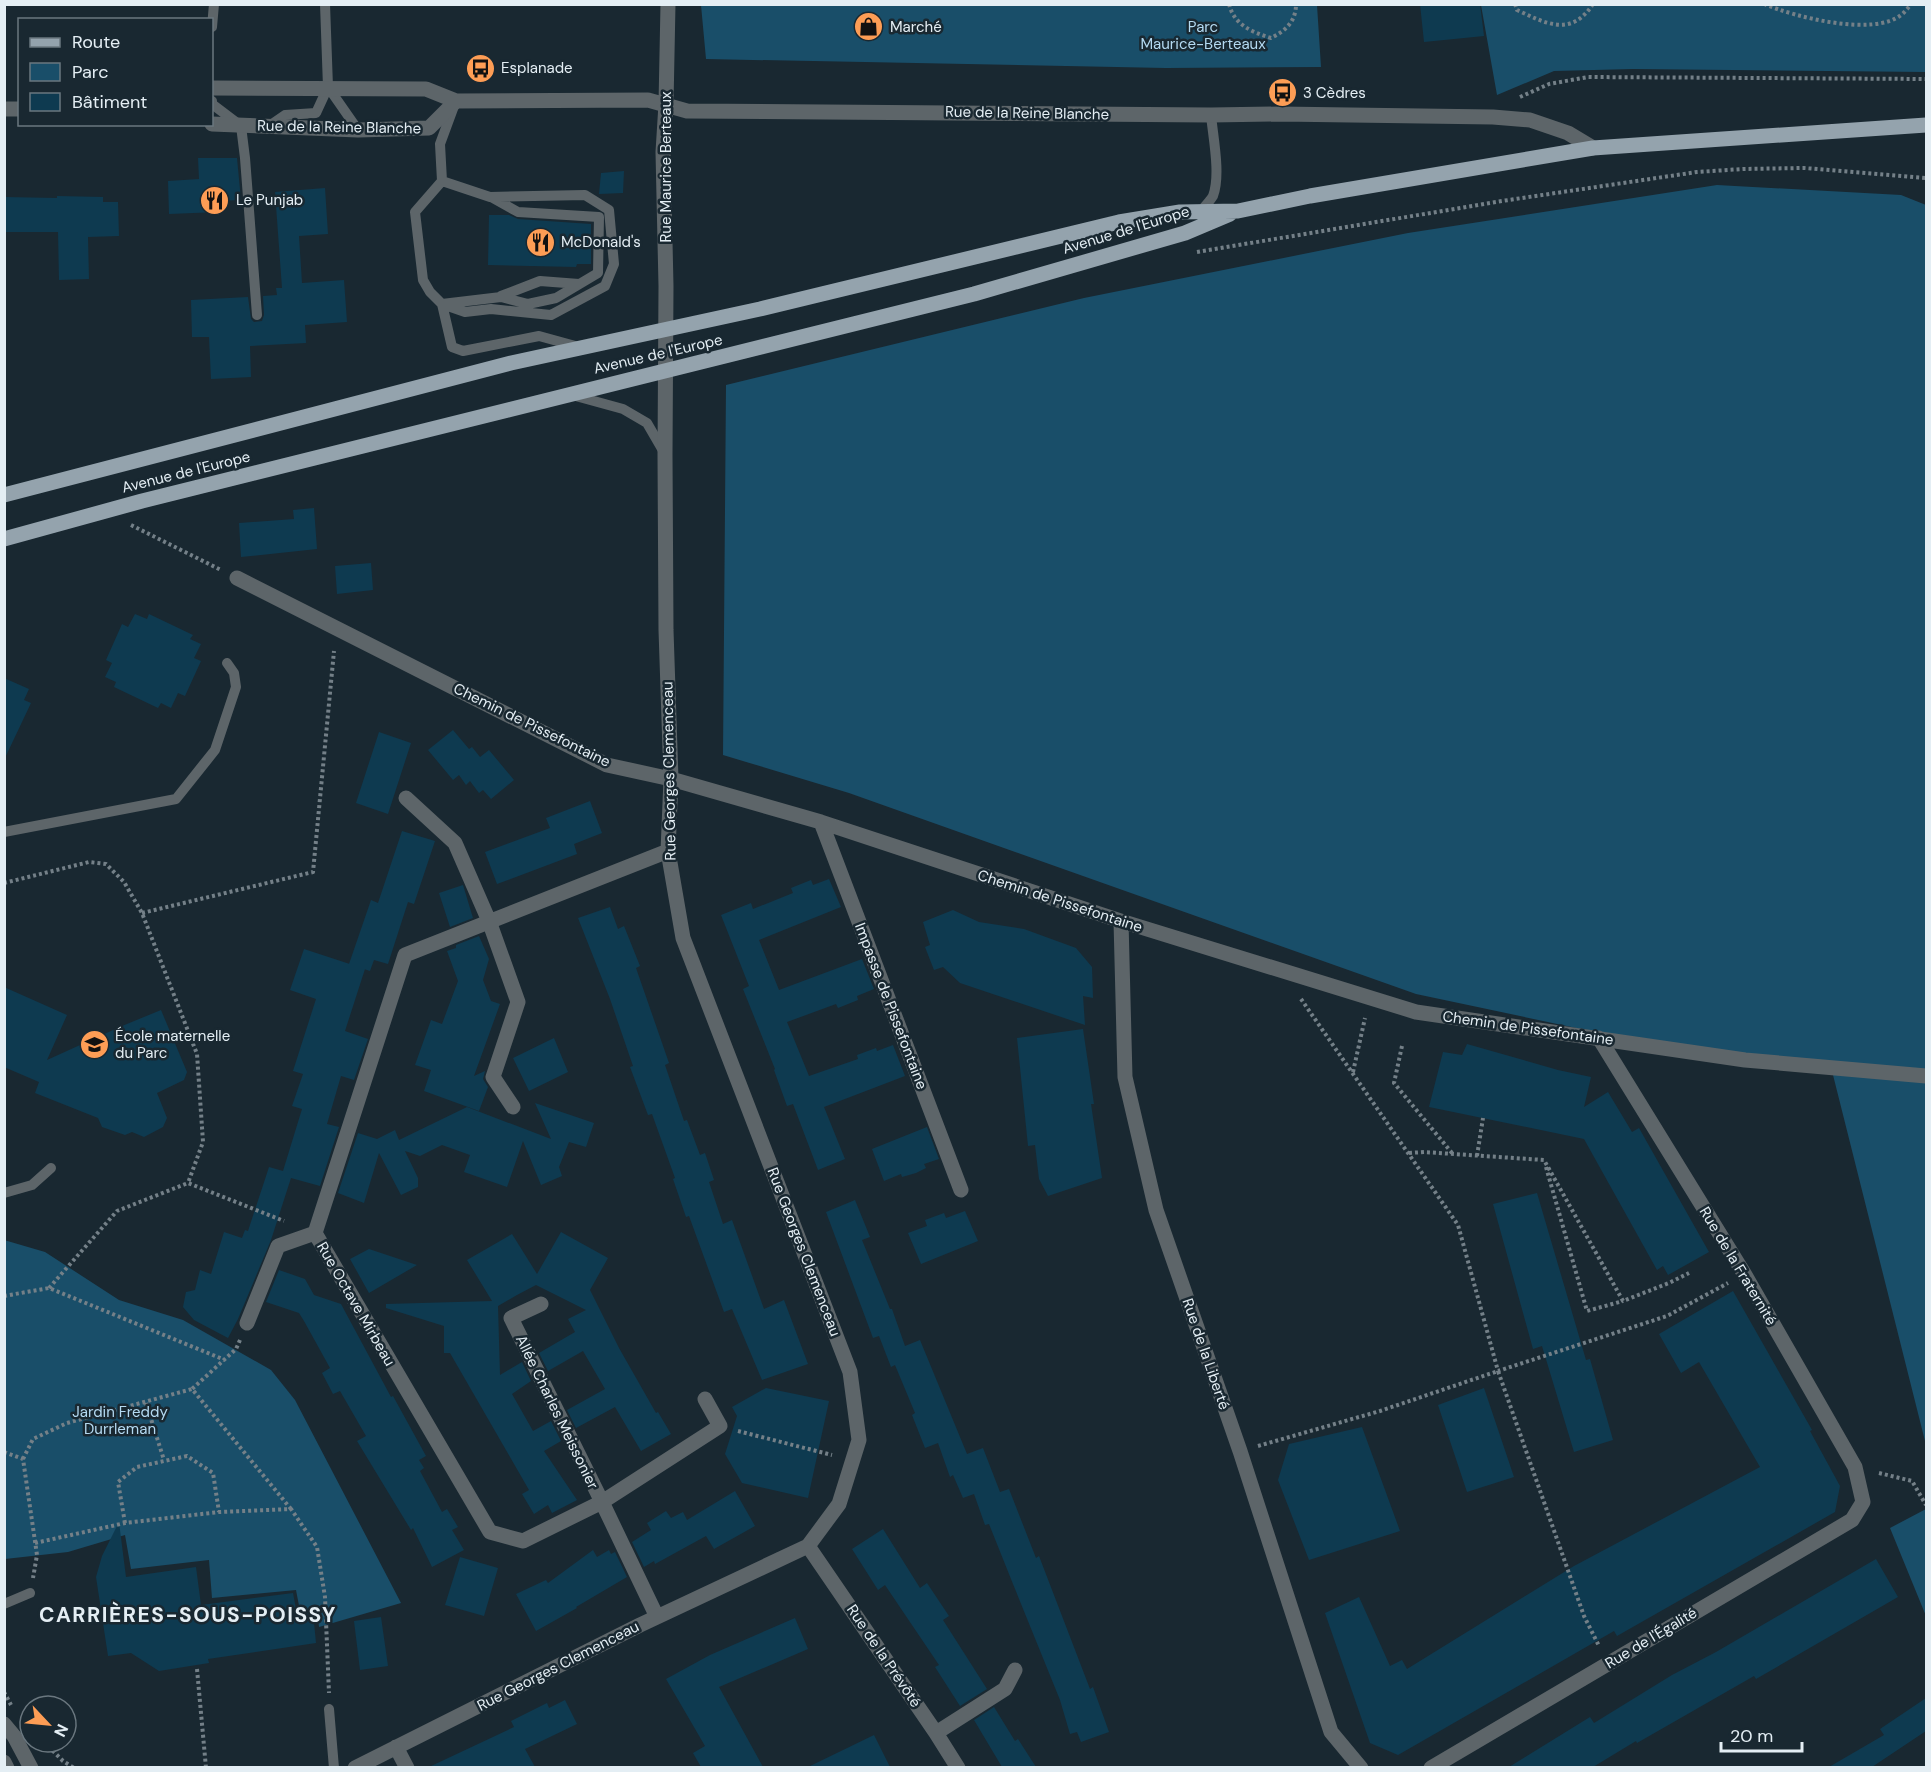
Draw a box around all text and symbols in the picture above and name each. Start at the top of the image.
shop icon: Marché [853,11,885,43]
place label: Marché [890,17,942,37]
park label: Parc Maurice-Berteaux [1140,17,1266,54]
legend [18,18,213,126]
text: Route [72,30,120,54]
bus stop icon: Esplanade [464,52,496,84]
place label: Esplanade [501,58,573,78]
text: Parc [72,60,108,84]
bus stop icon: 3 Cèdres [1266,77,1298,109]
place label: 3 Cèdres [1303,83,1366,103]
text: Bâtiment [72,90,147,114]
street label: Rue Maurice Berteaux [656,91,676,243]
street label: Rue de la Reine Blanche [945,102,1109,124]
street label: Rue de la Reine Blanche [257,116,421,138]
restaurant icon: Le Punjab [199,184,231,216]
place label: Le Punjab [236,190,303,210]
street label: Avenue de l'Europe [1060,201,1192,259]
restaurant icon: McDonald's [524,226,556,258]
place label: McDonald's [561,232,641,252]
street label: Avenue de l'Europe [592,329,724,379]
street label: Avenue de l'Europe [120,446,252,498]
street label: Chemin de Pissefontaine [450,678,614,772]
street label: Rue Georges Clemenceau [657,681,681,861]
street label: Chemin de Pissefontaine [975,865,1145,937]
street label: Impasse de Pissefontaine [850,920,932,1092]
street label: Chemin de Pissefontaine [1441,1006,1615,1050]
place label: École maternelle du Parc [115,1026,230,1063]
school or university icon: École maternelle du Parc [78,1029,110,1061]
street label: Rue Georges Clemenceau [763,1165,845,1339]
street label: Rue de la Fraternité [1695,1203,1781,1329]
street label: Rue Octave Mirbeau [312,1238,400,1370]
street label: Rue de la Liberté [1178,1296,1234,1412]
street label: Allée Charles Meissonier [511,1332,603,1493]
park label: Jardin Freddy Durrleman [72,1402,168,1439]
district label: CARRIÈRES-SOUS-POISSY [39,1601,337,1629]
street label: Rue de la Prévôté [842,1601,926,1711]
street label: Rue de l'Égalité [1601,1603,1701,1673]
street label: Rue Georges Clemenceau [474,1616,642,1716]
north arrow [18,1694,78,1754]
scale bar [1721,1715,1802,1753]
text: N [49,1721,73,1740]
text: 20 m [1730,1724,1773,1748]

